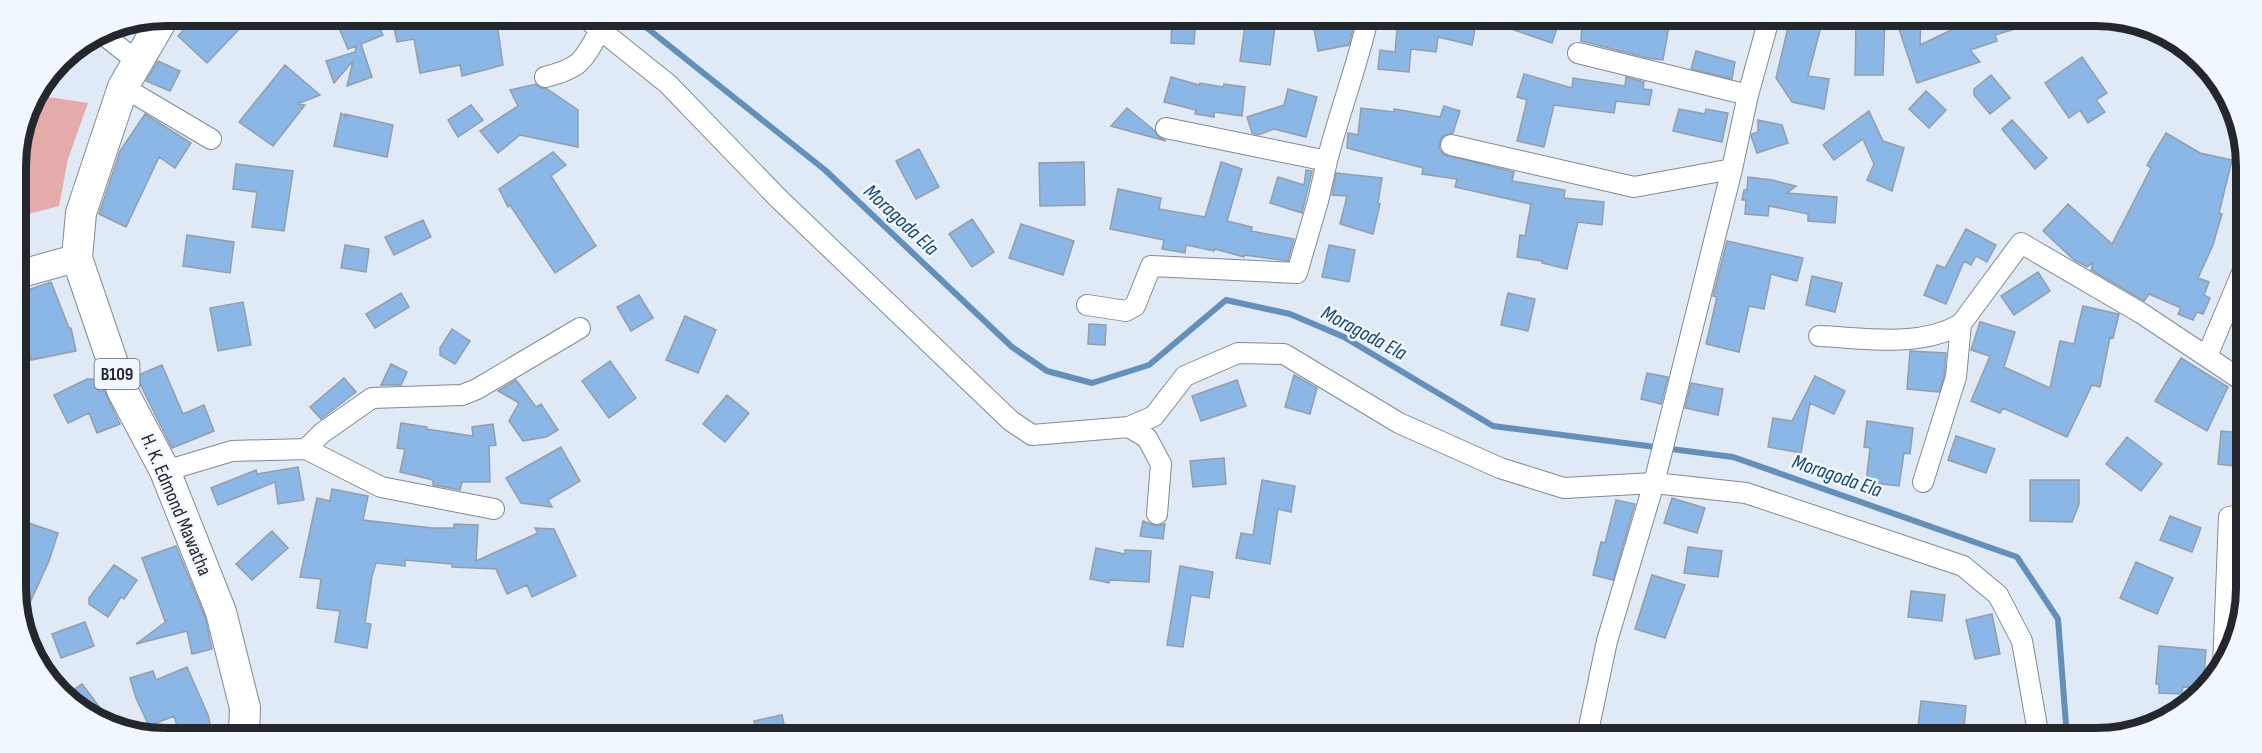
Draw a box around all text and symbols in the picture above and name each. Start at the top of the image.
water label: Moragoda Ela [858,179,944,261]
water label: Moragoda Ela [1317,300,1411,366]
road number: B109 [94,359,140,389]
street label: H. K. Edmond Mawatha [135,431,217,579]
water label: Moragoda Ela [1789,449,1886,503]

